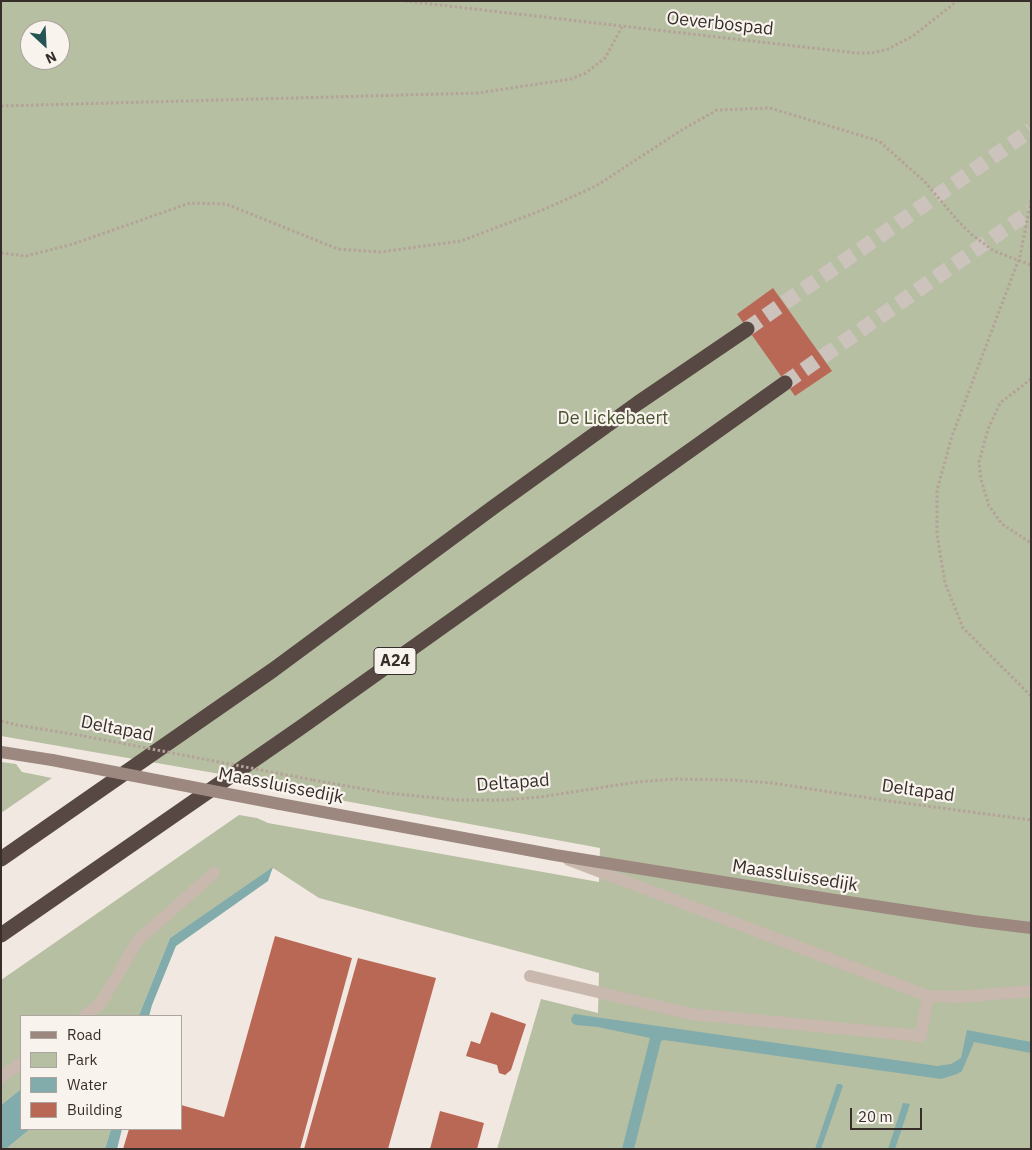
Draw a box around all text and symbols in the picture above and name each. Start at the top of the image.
street label: Oeverbospad [665,8,775,40]
north arrow [20,20,70,70]
text: N [43,47,59,68]
park label: De Lickebaert [558,408,668,430]
road number: A24 [374,648,416,674]
street label: Deltapad [79,711,155,747]
street label: Maassluissedijk [217,763,345,809]
street label: Deltapad [476,770,550,796]
street label: Deltapad [880,775,956,807]
street label: Maassluissedijk [731,855,859,897]
legend [20,1015,182,1130]
text: Road [67,1025,102,1044]
text: Park [67,1050,97,1069]
text: Water [67,1075,107,1094]
scale bar [852,1098,924,1130]
text: Building [67,1100,122,1119]
text: 20 m [858,1107,893,1126]

